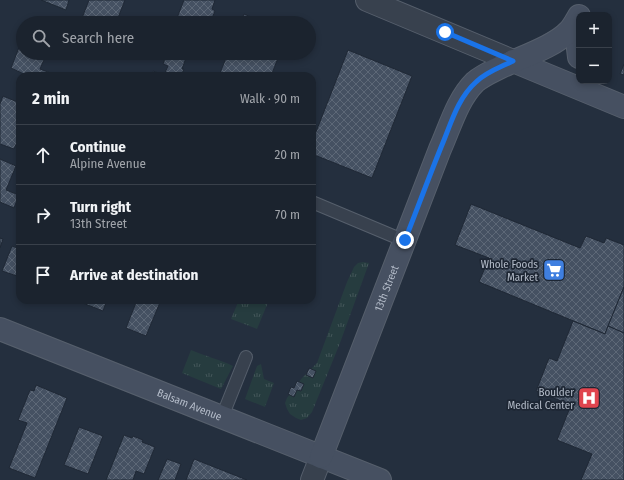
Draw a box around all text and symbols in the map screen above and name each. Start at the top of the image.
map controls [576,12,612,84]
button: + [576,12,612,48]
search box [16,16,316,60]
route start [436,23,454,41]
icon: search [30,27,52,49]
text: Search here [62,29,134,47]
button: − [576,48,612,84]
text: 2 min [32,88,70,109]
text: Walk · 90 m [240,91,300,106]
text: Continue [70,138,126,156]
icon: ahead [32,144,54,166]
text: 20 m [274,147,300,162]
text: Alpine Avenue [70,156,146,171]
text: Turn right [70,198,131,216]
icon: right [32,204,54,226]
text: 70 m [275,207,300,222]
text: 13th Street [70,216,127,231]
route end [396,231,414,249]
supermarket icon: Whole Foods Market [541,257,567,283]
place label: Whole Foods Market [481,258,538,284]
street label: 13th Street [372,263,402,313]
icon: arrive [32,264,54,286]
text: Arrive at destination [70,266,198,284]
hospital icon: Boulder Medical Center [576,385,602,411]
street label: Balsam Avenue [155,386,224,423]
place label: Boulder Medical Center [507,386,574,412]

